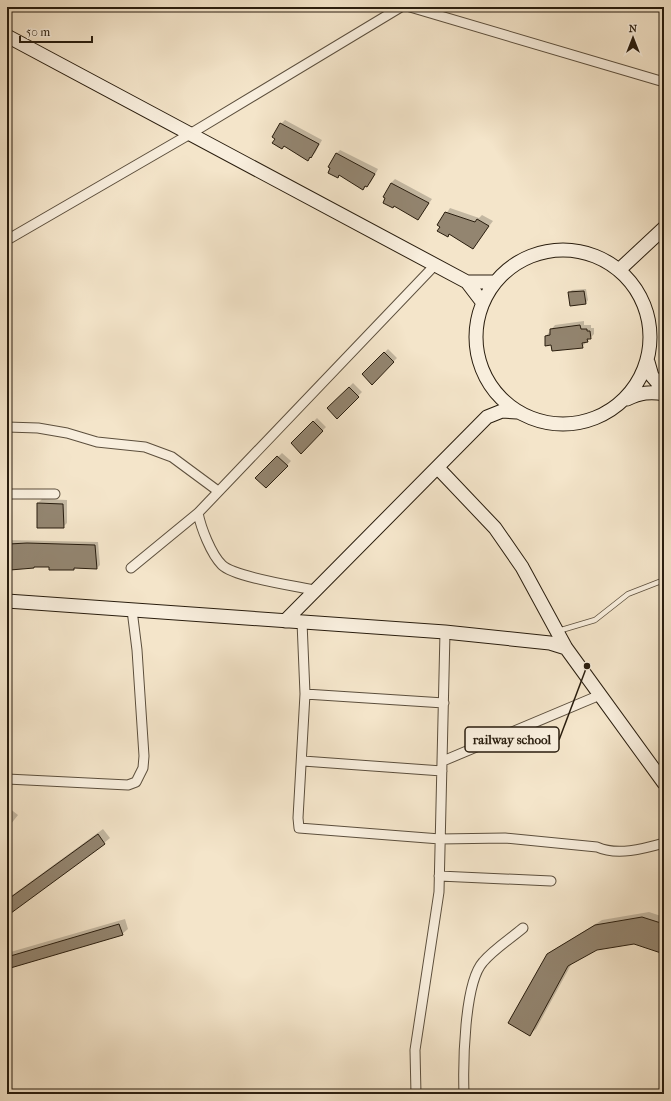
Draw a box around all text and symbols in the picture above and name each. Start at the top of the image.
scale bar [20,18,92,44]
north arrow [613,18,653,58]
text: N [629,22,638,35]
text: 50 m [26,25,50,39]
callout: railway school [465,727,559,752]
text: railway school [472,732,552,748]

